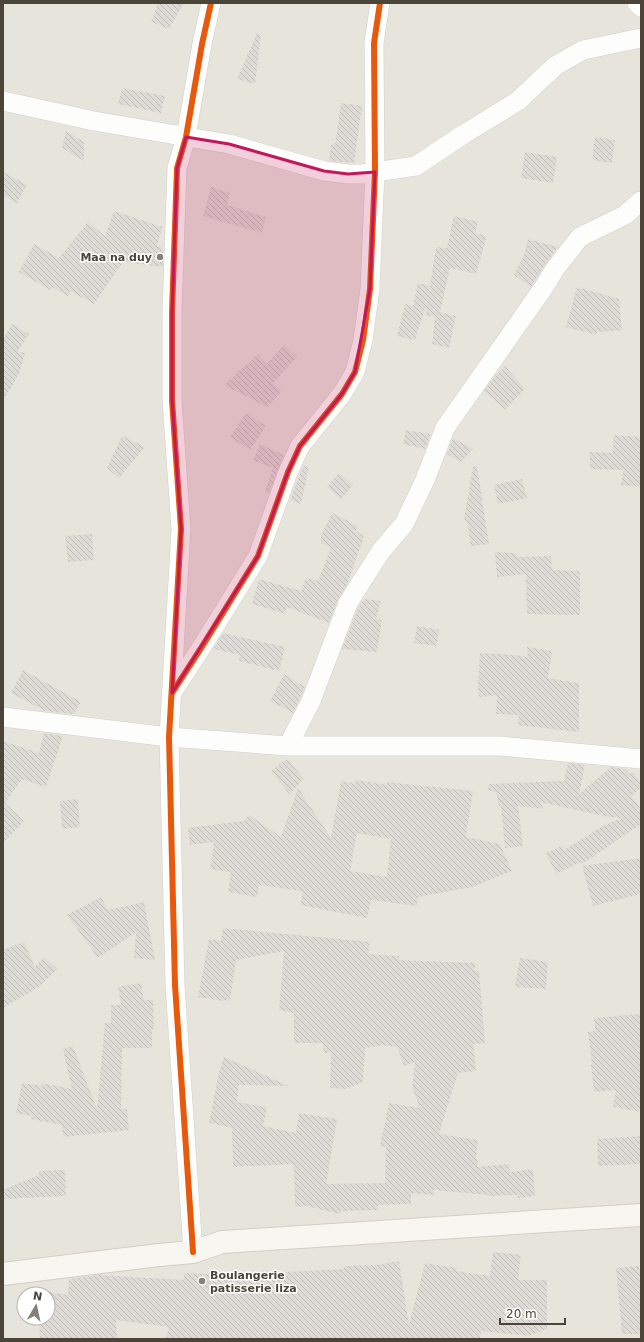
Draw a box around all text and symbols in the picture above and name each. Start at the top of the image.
place label: Maa na duy [80,251,152,264]
marker: Maa na duy [155,252,165,262]
place label: Boulangerie patisserie liza [210,1269,297,1295]
marker: Boulangerie patisserie liza [197,1276,207,1286]
north arrow [16,1286,56,1326]
text: N [32,1289,43,1304]
scale bar [500,1300,565,1326]
text: 20 m [506,1307,537,1321]

